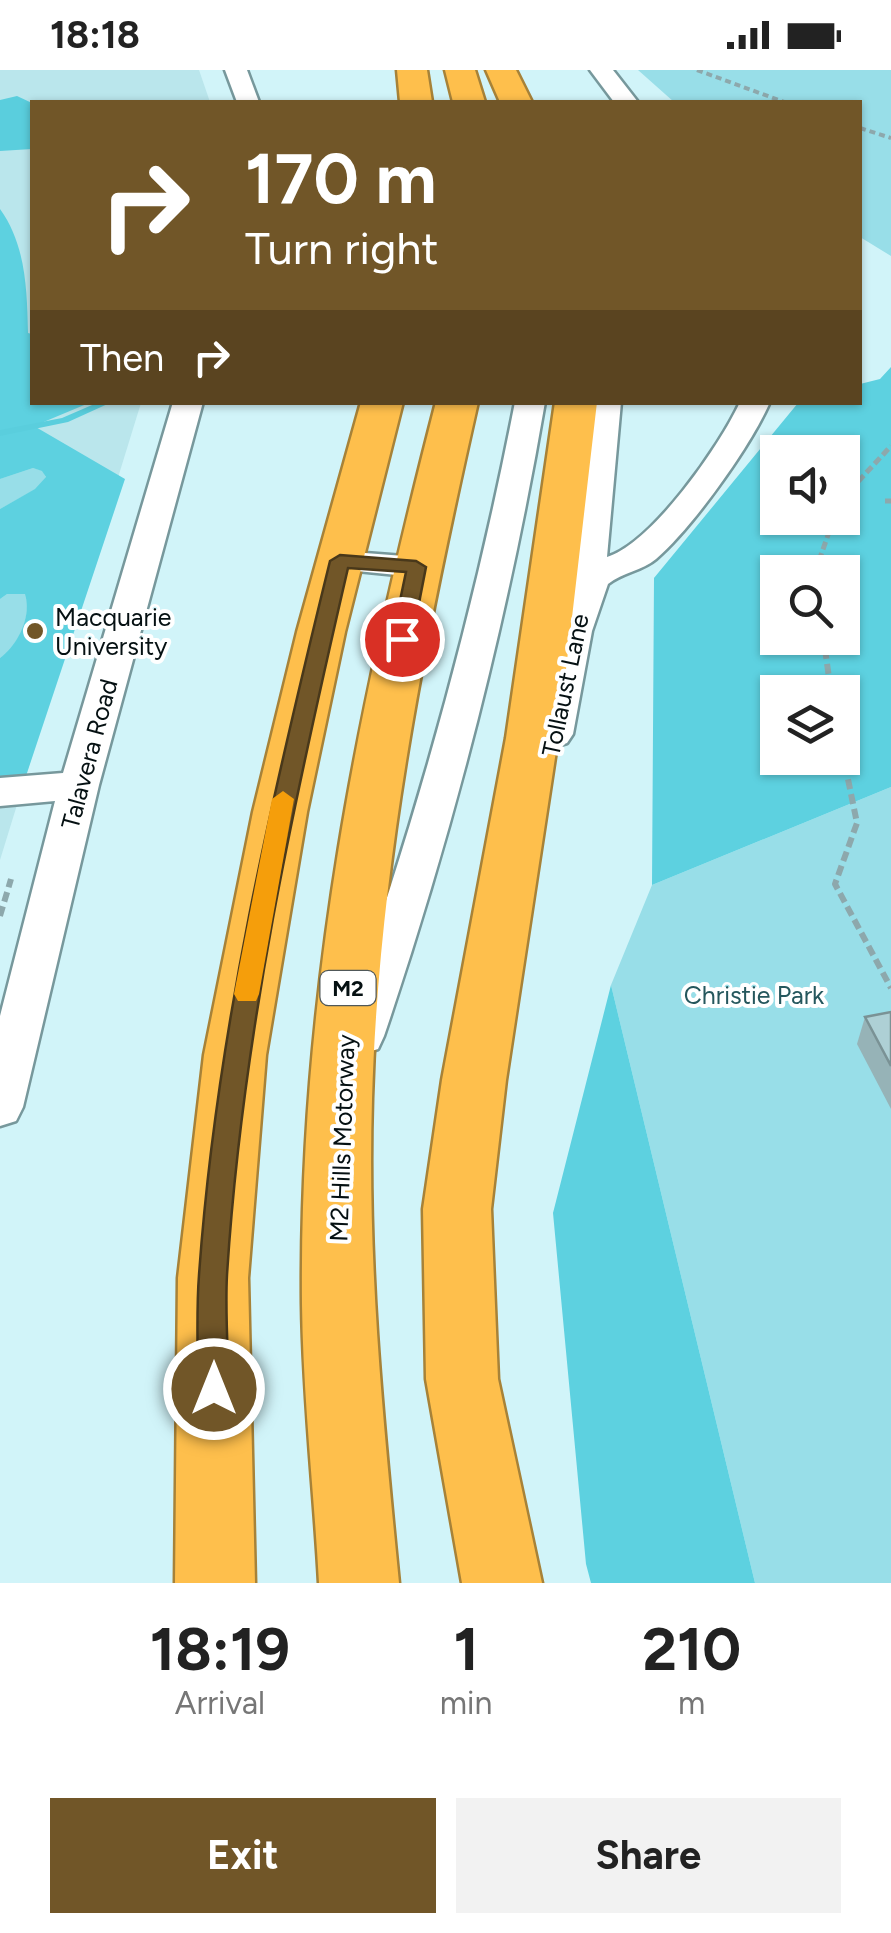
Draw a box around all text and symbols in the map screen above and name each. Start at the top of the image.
text: 18:18 [50,12,140,58]
text: 170 m [245,136,437,221]
icon: right [80,140,210,270]
text: Turn right [245,221,438,275]
icon: right [184,330,239,385]
text: Then [80,335,164,381]
map controls [760,435,860,775]
button: sound [760,435,860,535]
button: search [760,555,860,655]
pin [360,597,445,682]
place label: Macquarie University [55,602,171,661]
street label: Tollaust Lane [535,611,595,759]
icon: arrive [375,612,430,667]
marker: Macquarie University [24,620,46,642]
button: layers [760,675,860,775]
street label: Talavera Road [55,676,123,832]
road number: M2 [320,971,376,1005]
park label: Christie Park [684,980,825,1010]
street label: M2 Hills Motorway [323,1034,361,1242]
position arrow [162,1337,266,1441]
text: 18:19 [150,1613,290,1685]
text: 1 [453,1613,479,1685]
text: 210 [642,1613,741,1685]
text: Arrival [175,1684,265,1722]
text: min [440,1684,492,1722]
text: m [678,1684,705,1722]
button: Exit [50,1798,436,1913]
button: Share [456,1798,841,1913]

